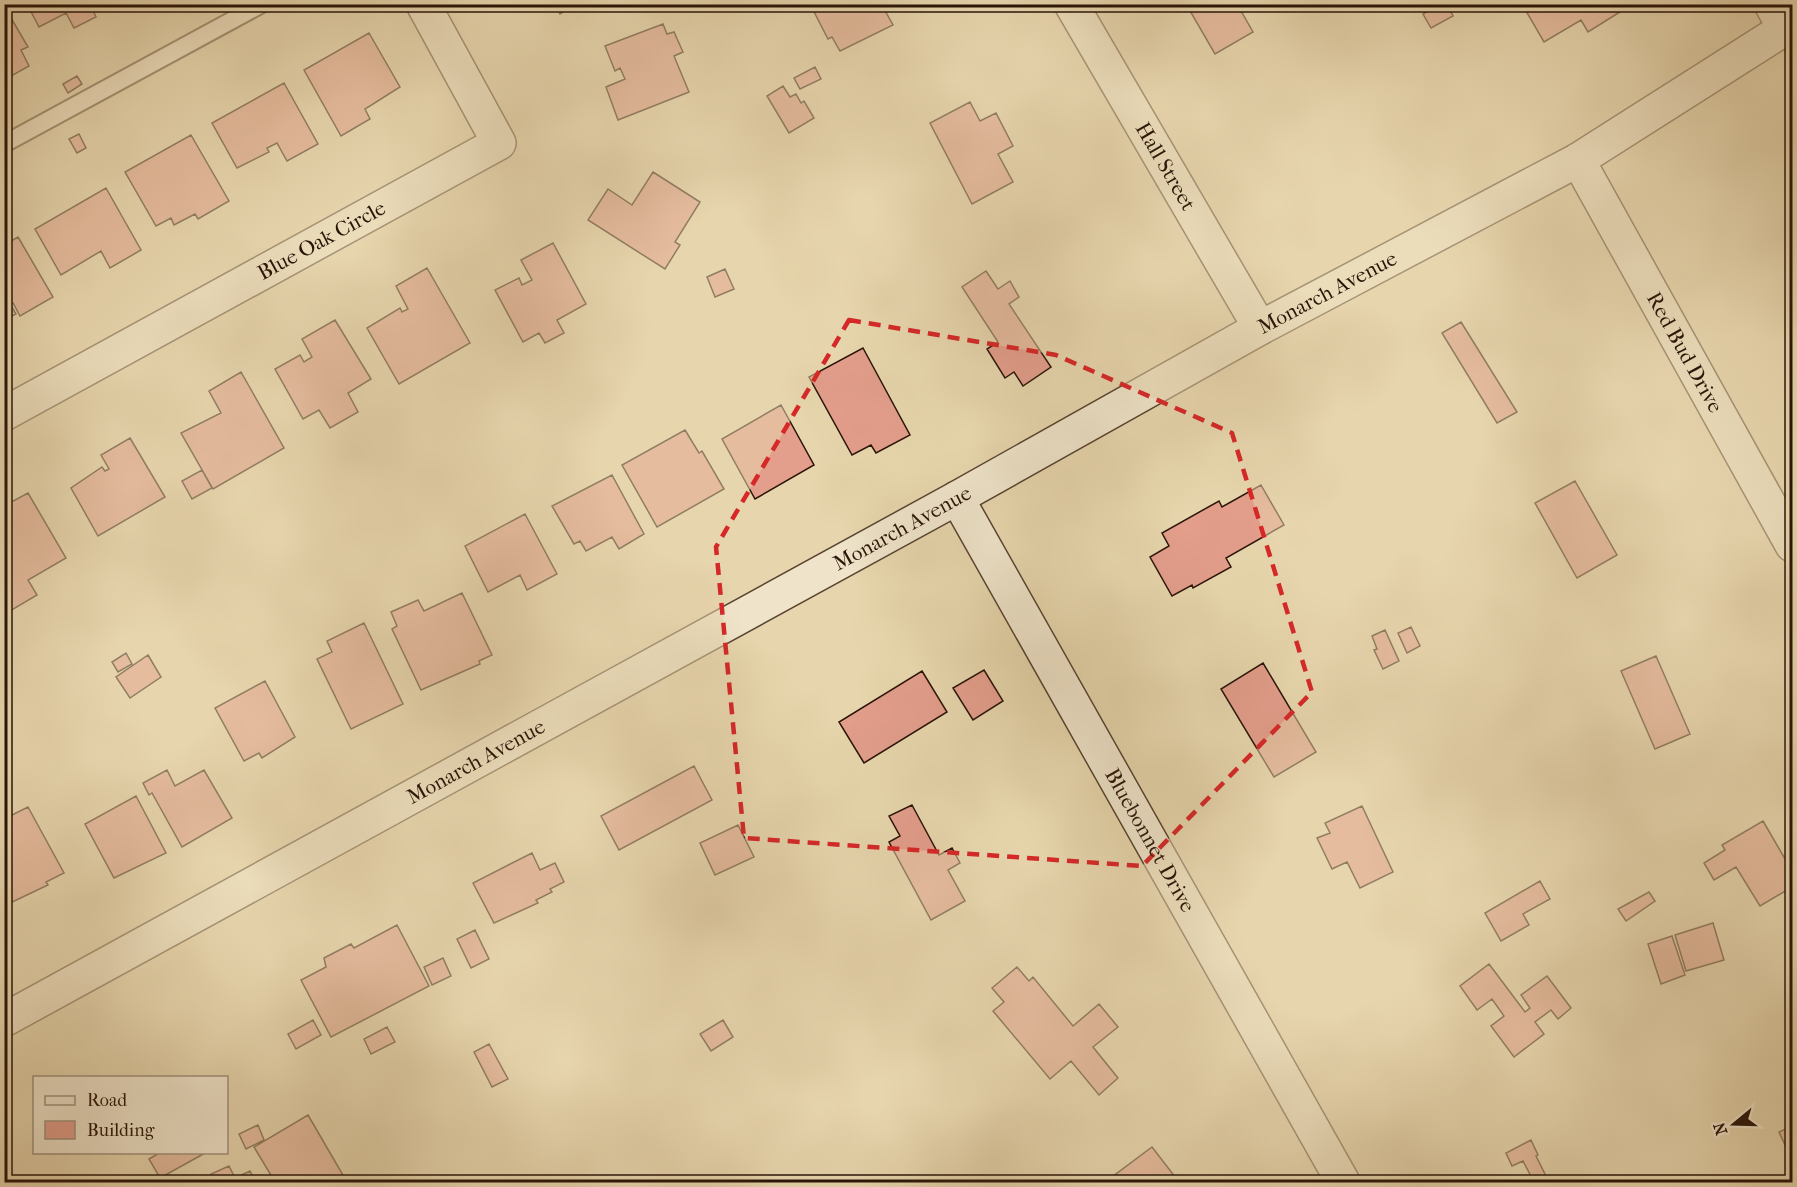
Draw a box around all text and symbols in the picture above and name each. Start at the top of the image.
street label: Hall Street [1131,118,1201,215]
street label: Blue Oak Circle [253,196,390,285]
street label: Monarch Avenue [1254,246,1401,339]
street label: Red Bud Drive [1642,288,1728,417]
street label: Monarch Avenue [829,481,975,575]
street label: Monarch Avenue [403,714,549,809]
street label: Bluebonnet Drive [1100,764,1200,916]
legend [33,1076,228,1154]
text: Road [87,1090,127,1111]
north arrow [1704,1094,1764,1154]
text: N [1709,1119,1731,1138]
text: Building [87,1120,155,1141]

